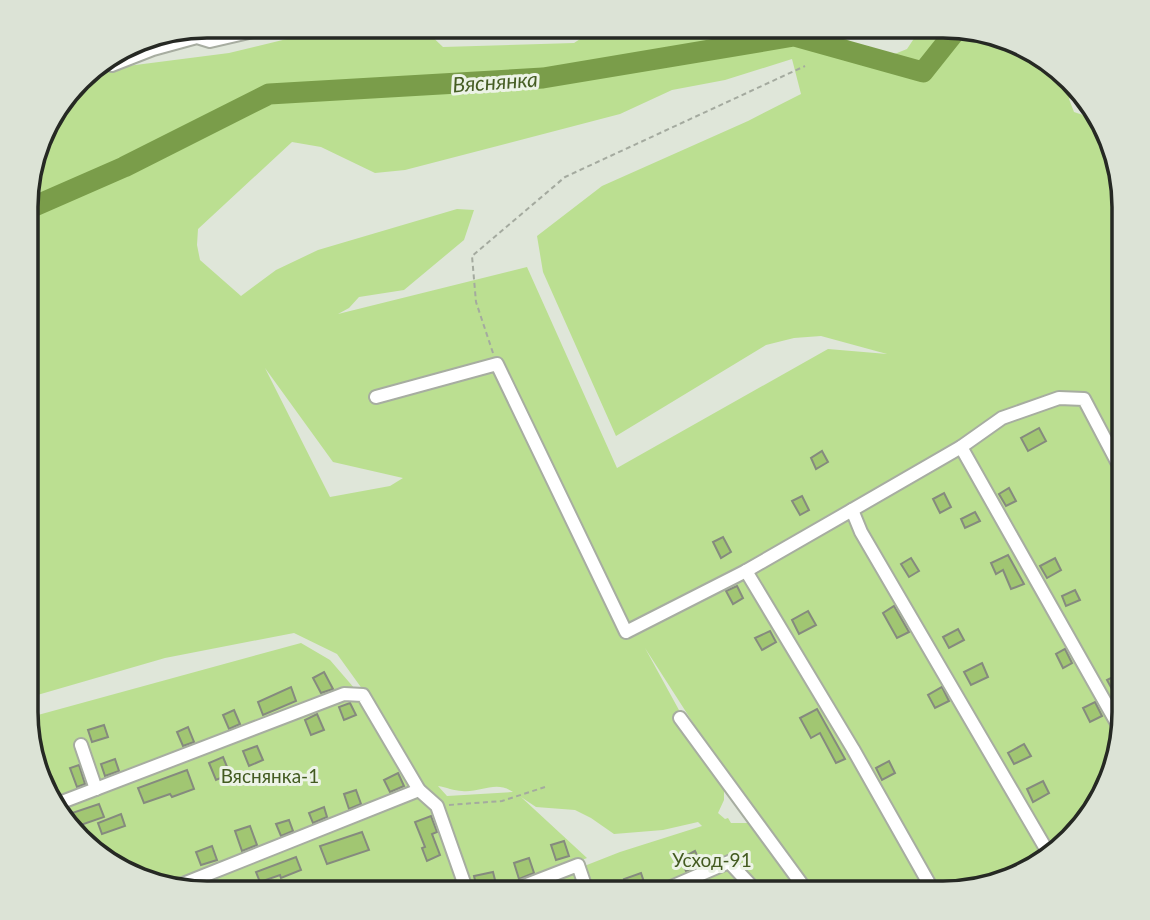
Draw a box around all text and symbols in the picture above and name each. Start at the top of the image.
water label: Вяснянка [452,66,538,96]
park label: Вяснянка-1 [221,764,319,787]
park label: Усход-91 [672,848,752,871]

